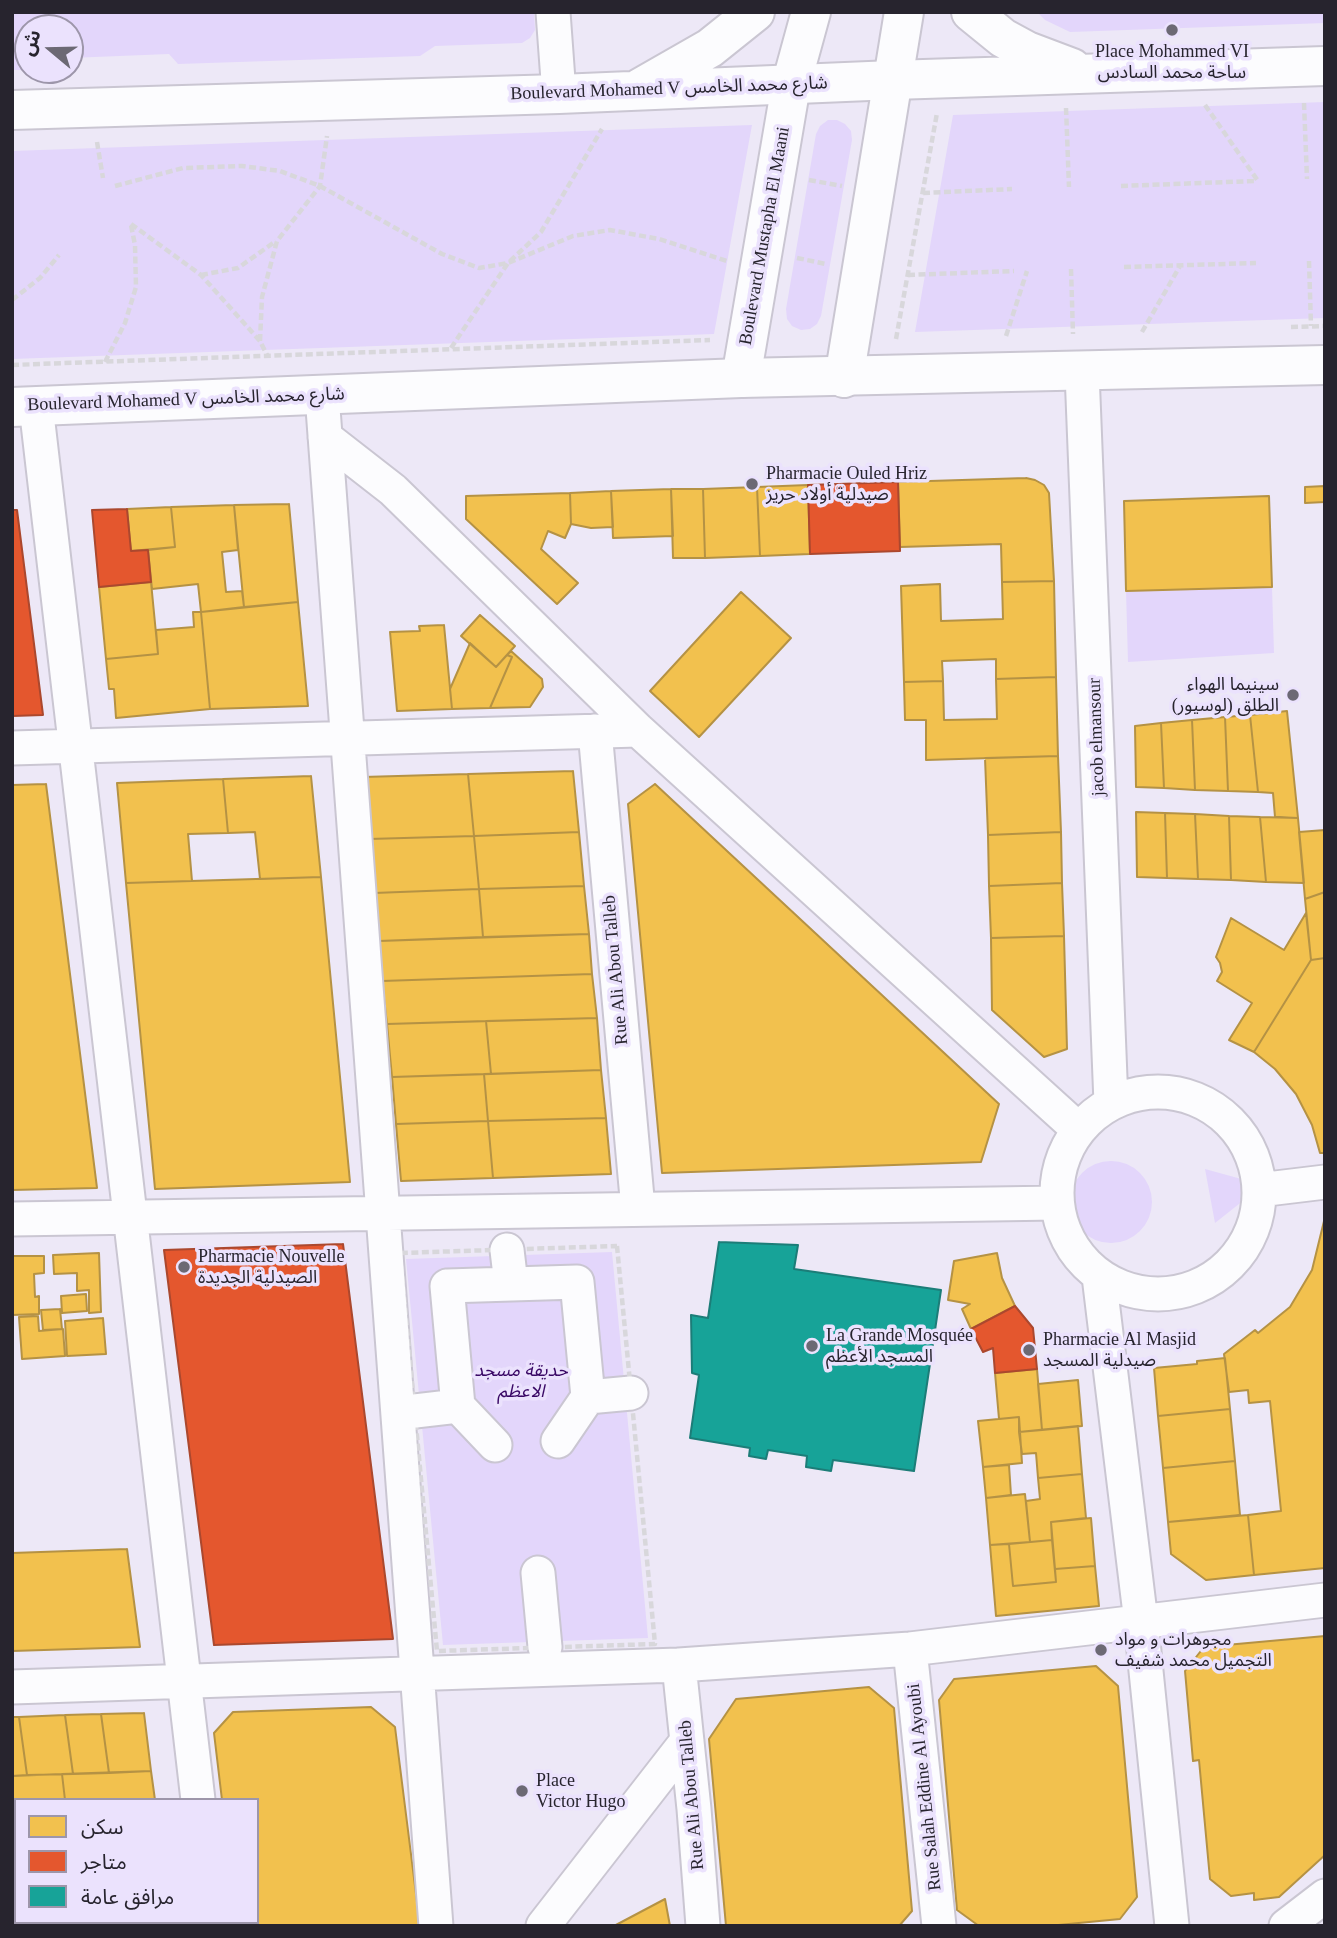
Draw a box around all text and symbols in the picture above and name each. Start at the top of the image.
north arrow [14,14,84,84]
marker: Place Mohammed VI ساحة محمد السادس [1164,22,1180,38]
text: ش [16,27,45,58]
place label: Place Mohammed VI ساحة محمد السادس [1095,41,1249,84]
street label: Boulevard Mohamed V شارع محمد الخامس [510,73,828,105]
street label: Boulevard Mustapha El Maani [735,125,795,347]
street label: Boulevard Mohamed V شارع محمد الخامس [27,384,345,416]
place label: Pharmacie Ouled Hriz صيدلية أولاد حريز [766,463,927,505]
marker: Pharmacie Ouled Hriz صيدلية أولاد حريز [744,476,760,492]
place label: سينيما الهواء الطلق (لوسيور) [1172,674,1279,716]
street label: jacob elmansour [1084,677,1110,797]
marker: سينيما الهواء الطلق (لوسيور) [1285,687,1301,703]
street label: Rue Ali Abou Talleb [599,894,633,1046]
place label: Pharmacie Nouvelle الصيدلية الجديدة [198,1246,344,1288]
marker: Pharmacie Nouvelle الصيدلية الجديدة [176,1259,192,1275]
place label: La Grande Mosquée المسجد الأعظم [826,1325,973,1368]
place label: Pharmacie Al Masjid صيدلية المسجد [1043,1329,1196,1372]
marker: La Grande Mosquée المسجد الأعظم [804,1338,820,1354]
marker: Pharmacie Al Masjid صيدلية المسجد [1021,1342,1037,1358]
park label: حديقة مسجد الاعظم [474,1360,568,1402]
place label: مجوهرات و مواد التجميل محمد شفيف [1115,1629,1272,1672]
marker: مجوهرات و مواد التجميل محمد شفيف [1093,1642,1109,1658]
street label: Rue Salah Eddine Al Ayoubi [903,1682,947,1892]
street label: Rue Ali Abou Talleb [675,1719,709,1871]
place label: Place Victor Hugo [536,1770,625,1812]
marker: Place Victor Hugo [514,1783,530,1799]
legend [14,1798,259,1924]
text: سكن [81,1815,123,1839]
text: متاجر [81,1850,127,1874]
text: مرافق عامة [81,1885,174,1909]

